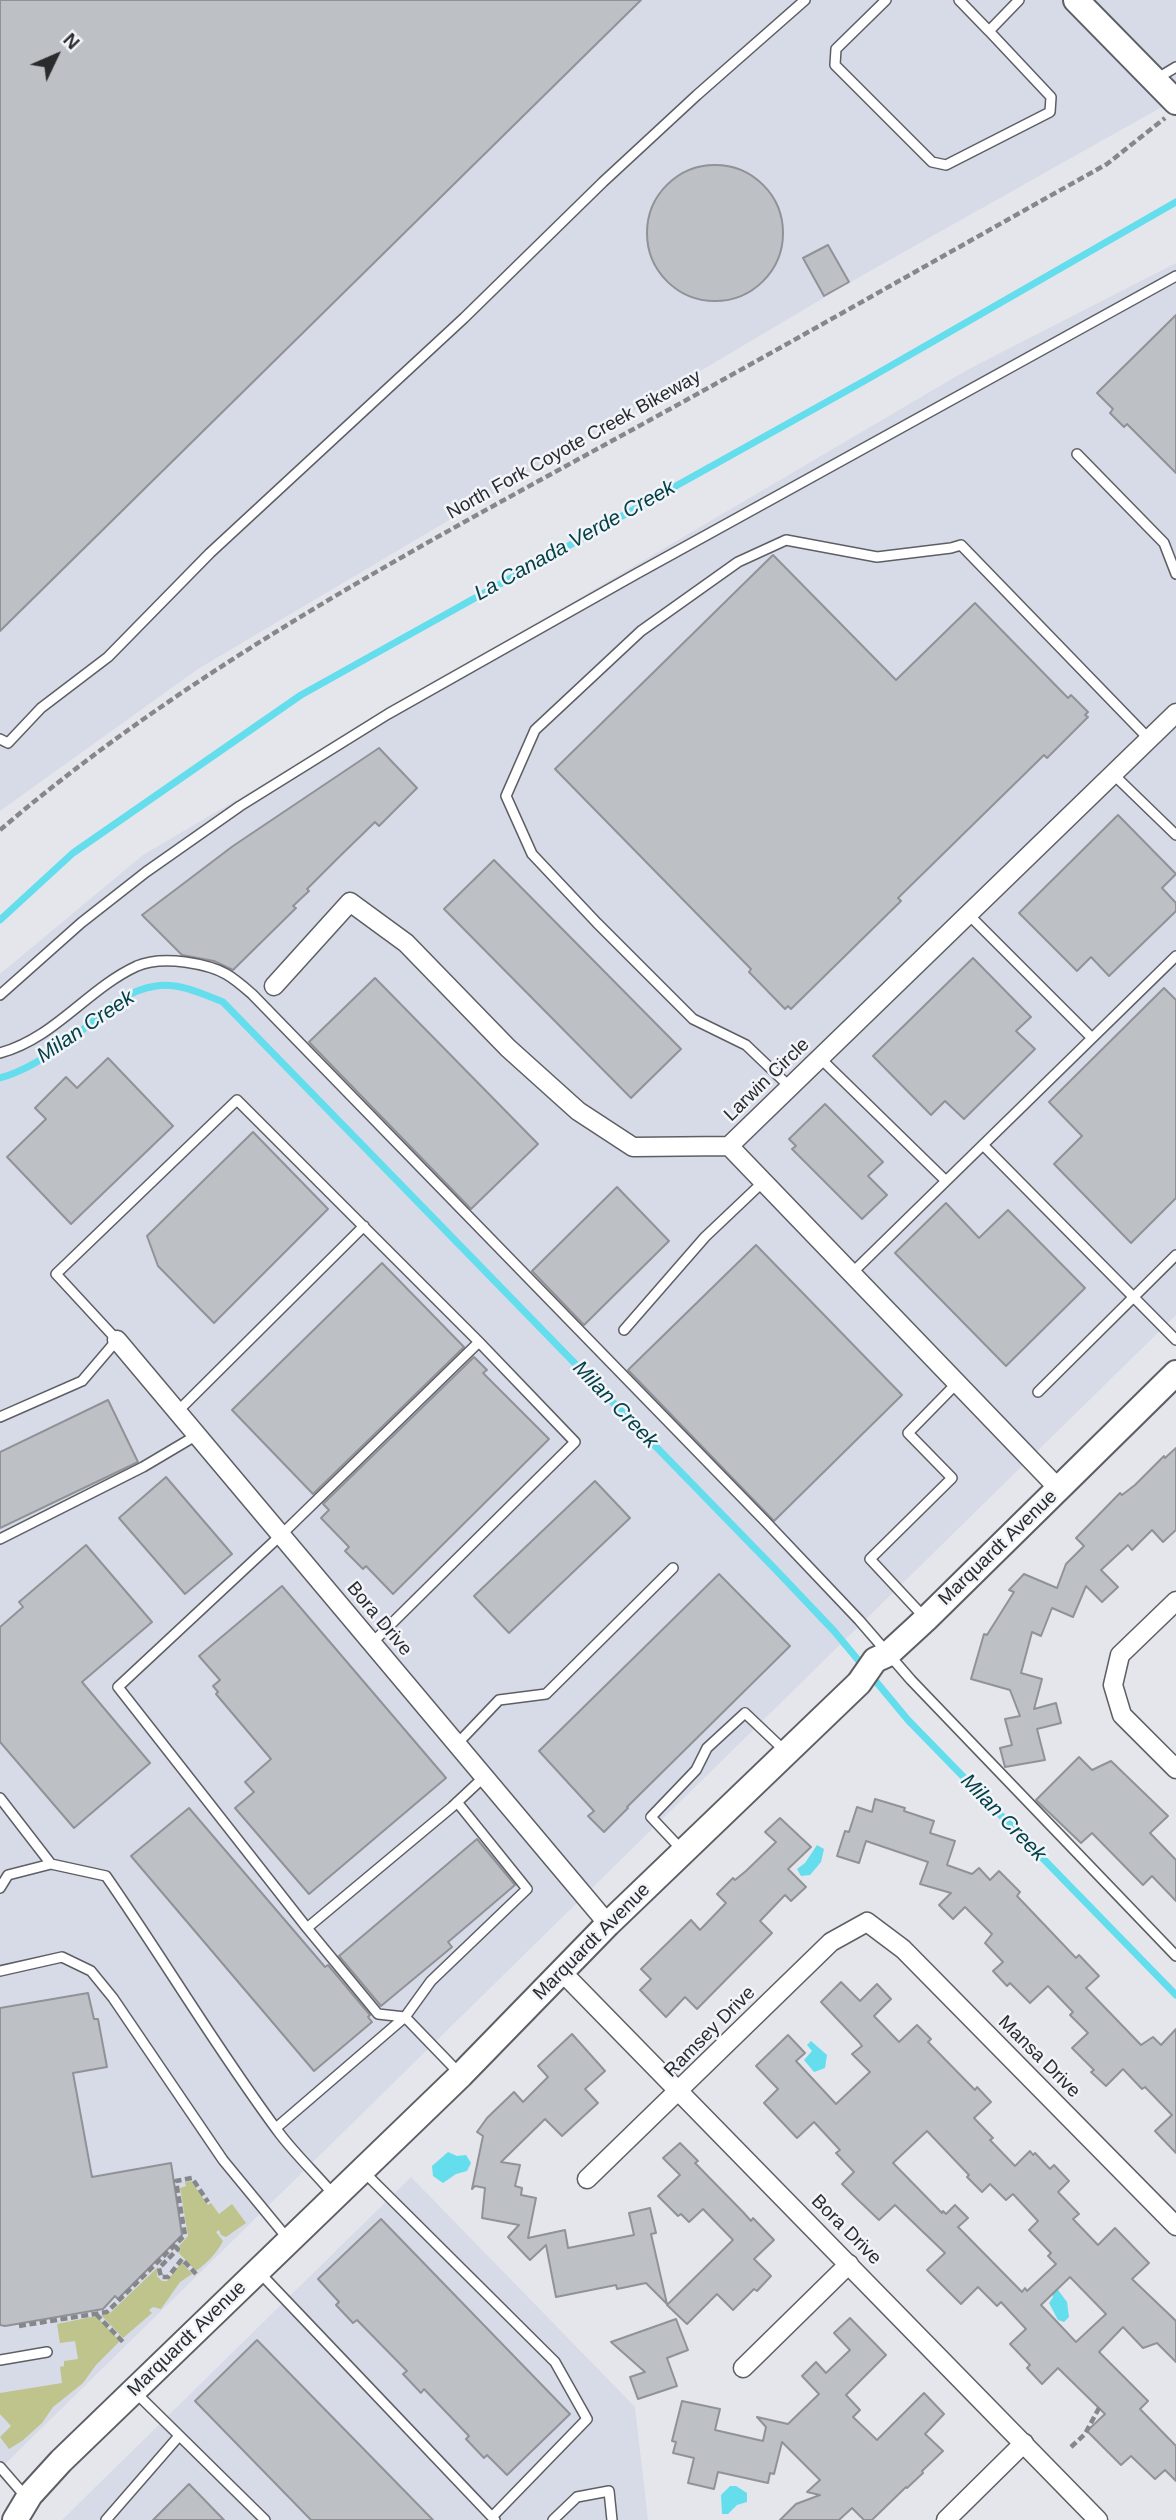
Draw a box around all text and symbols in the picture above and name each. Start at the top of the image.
north arrow [21,21,91,91]
text: N [59,29,84,53]
street label: North Fork Coyote Creek Bikeway [443,365,705,525]
water label: La Canada Verde Creek [470,475,680,607]
water label: Milan Creek [33,985,139,1069]
street label: Larwin Circle [720,1034,814,1126]
water label: Milan Creek [567,1356,663,1454]
street label: Marquardt Avenue [934,1486,1062,1610]
street label: Bora Drive [341,1577,417,1661]
water label: Milan Creek [955,1769,1051,1867]
street label: Marquardt Avenue [529,1879,655,2005]
street label: Ramsey Drive [660,1982,760,2082]
street label: Mansa Drive [993,2011,1085,2103]
street label: Bora Drive [806,2190,886,2270]
street label: Marquardt Avenue [123,2277,251,2401]

